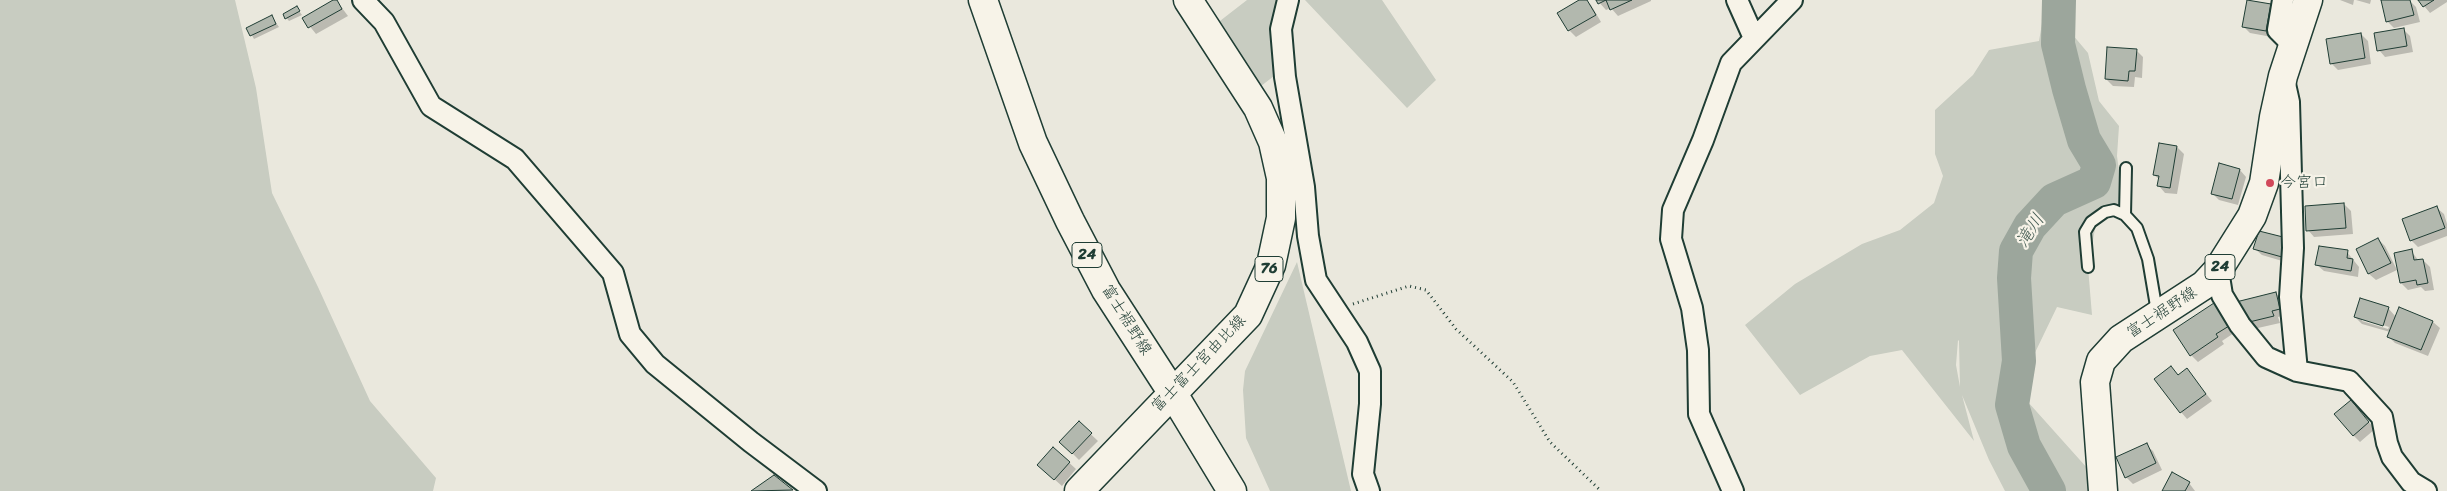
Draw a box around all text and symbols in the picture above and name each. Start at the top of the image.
place label: 今宮口 [2280,173,2328,193]
marker: 今宮口 [2264,177,2276,189]
water label: 滝川 [2012,210,2050,252]
road number: 24 [1072,242,1102,268]
road number: 24 [2205,254,2235,280]
road number: 76 [1255,256,1283,282]
street label: 富士裾野線 [1097,281,1155,359]
street label: 富士裾野線 [2123,283,2201,343]
street label: 富士富士宮由比線 [1148,311,1250,417]

